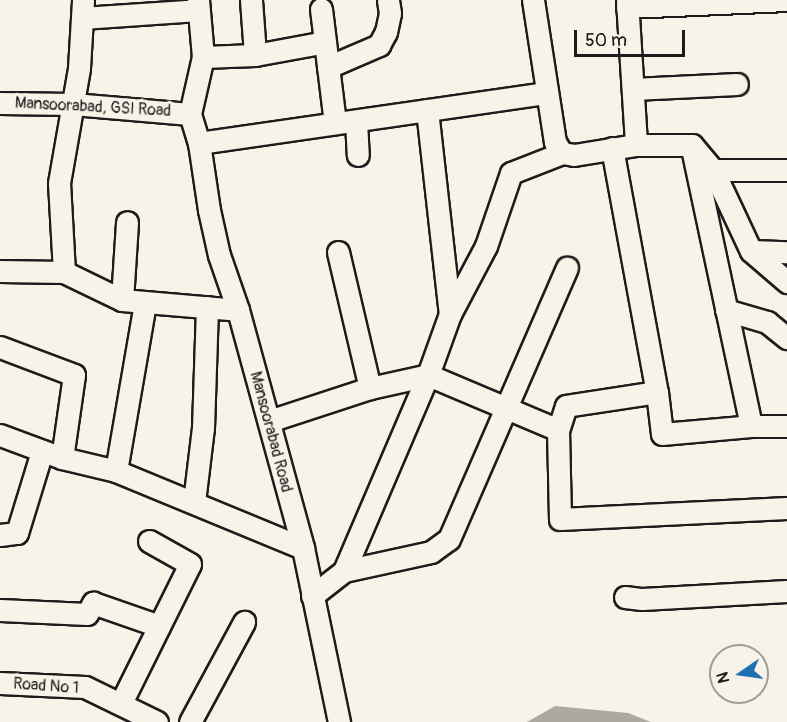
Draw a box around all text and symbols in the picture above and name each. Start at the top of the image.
scale bar [577,18,688,56]
text: 50 m [585,29,627,52]
street label: Mansoorabad, GSI Road [14,93,172,121]
street label: Mansoorabad Road [246,369,296,495]
north arrow [709,644,769,704]
text: N [712,670,734,685]
street label: Road No 1 [13,674,79,698]

